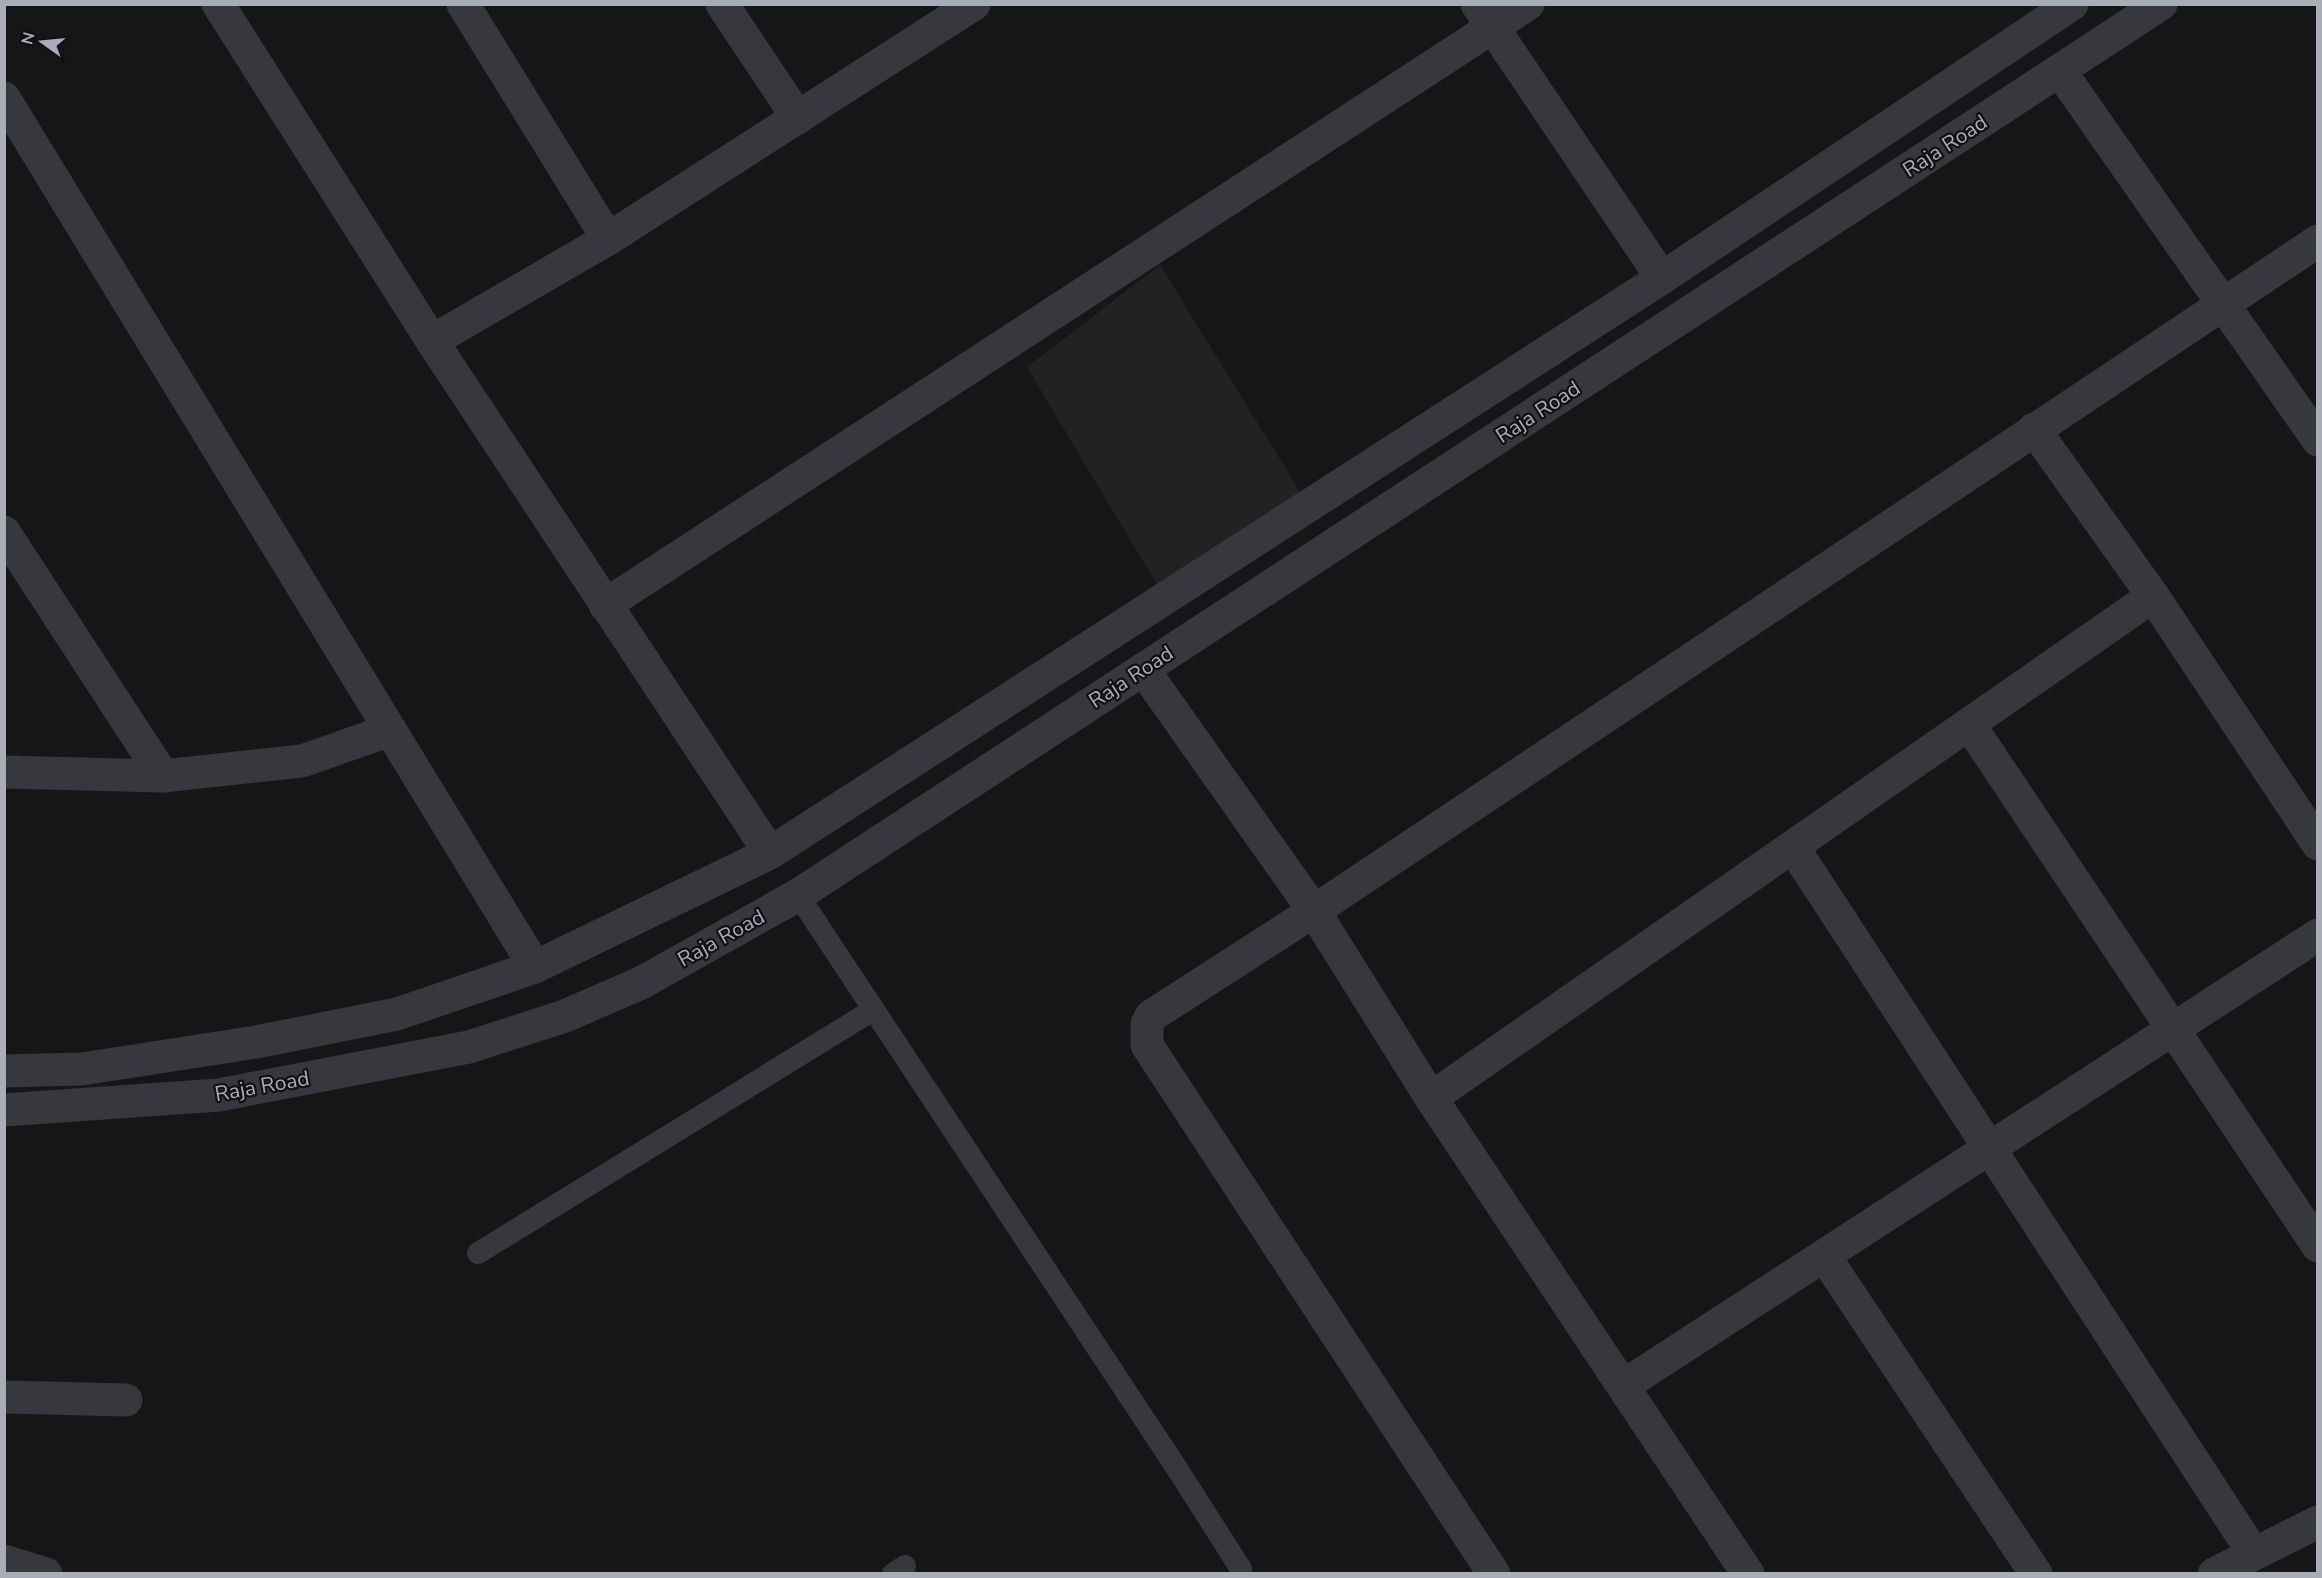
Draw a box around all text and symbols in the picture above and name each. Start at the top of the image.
north arrow [12,12,72,72]
text: N [16,30,41,47]
street label: Raja Road [1897,108,1993,184]
street label: Raja Road [1490,374,1586,450]
street label: Raja Road [1083,639,1179,715]
street label: Raja Road [672,903,770,973]
street label: Raja Road [213,1064,311,1108]

